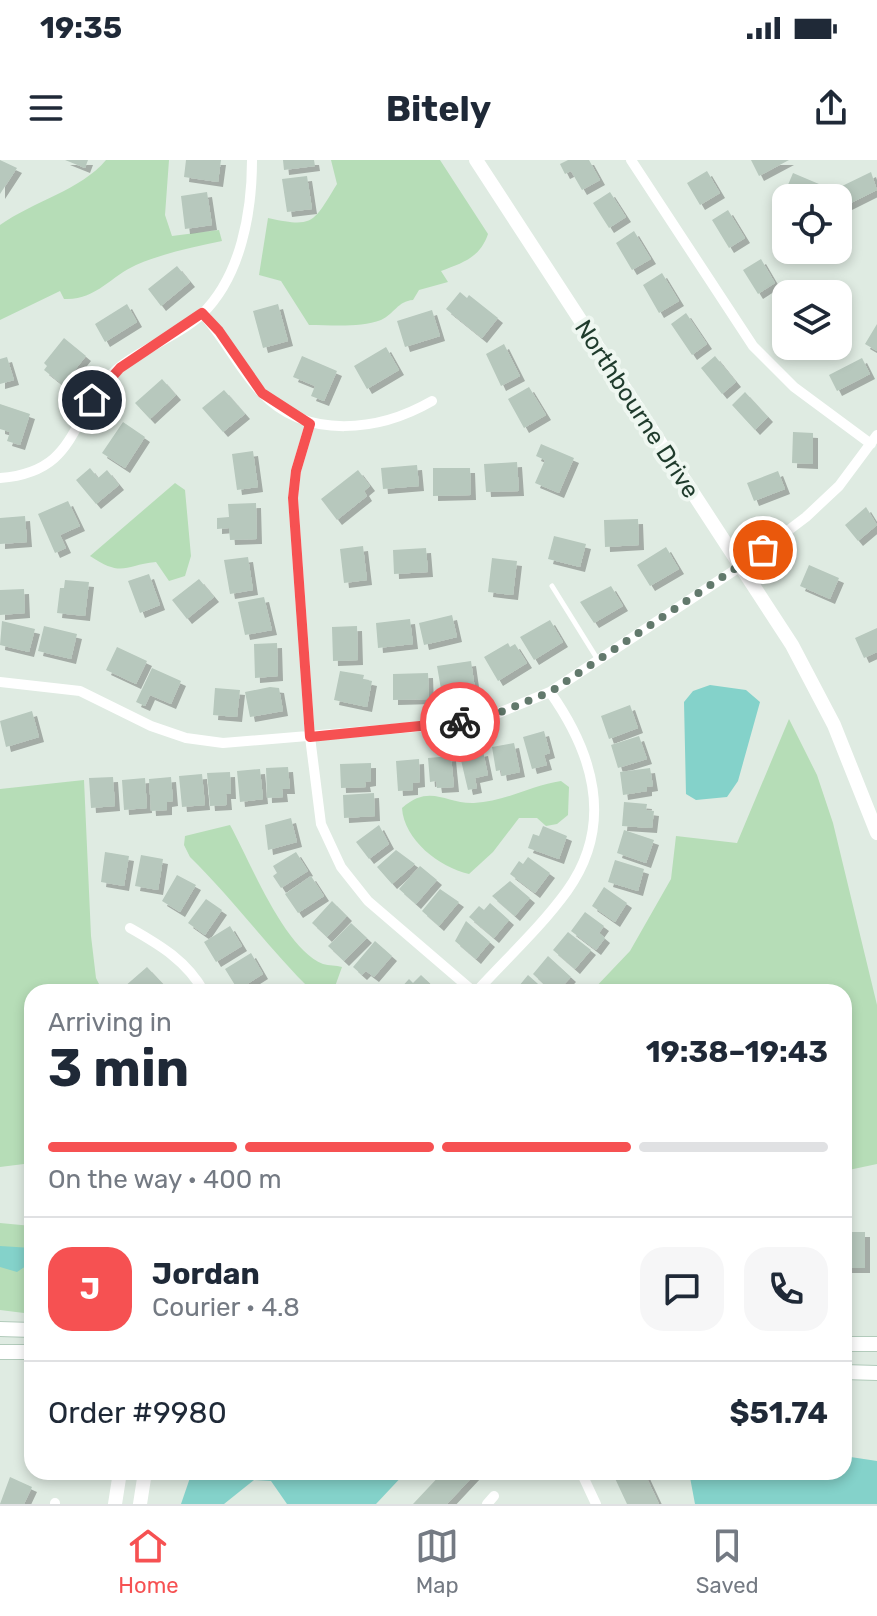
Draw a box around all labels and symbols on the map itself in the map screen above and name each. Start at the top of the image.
street label: Northbourne Drive [569,315,705,503]
pin [58,366,126,434]
pin [729,516,797,584]
courier [420,682,500,762]

